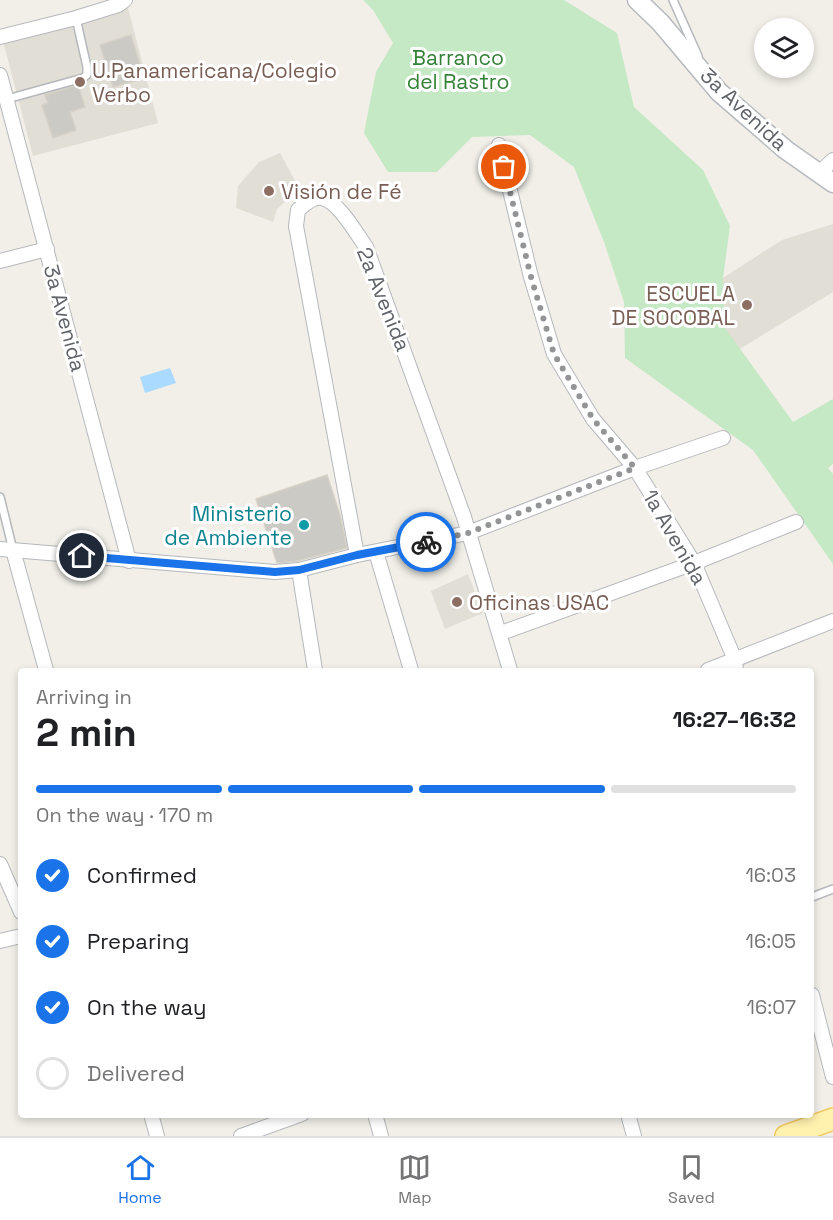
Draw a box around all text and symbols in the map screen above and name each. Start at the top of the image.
map controls [754,18,814,78]
button: layers [754,18,814,78]
park label: Barranco del Rastro [407,44,509,95]
place label: U.Panamericana/Colegio Verbo [92,57,337,108]
street label: 3a Avenida [695,62,793,156]
marker: U.Panamericana/Colegio Verbo [73,75,87,89]
pin [478,141,529,192]
icon: bag [487,150,520,183]
place label: Visión de Fé [281,178,402,205]
marker: Visión de Fé [262,184,276,198]
street label: 2a Avenida [351,243,417,355]
street label: 3a Avenida [38,262,92,374]
place label: ESCUELA DE SOCOBAL [611,280,735,331]
marker: ESCUELA DE SOCOBAL [740,298,754,312]
street label: 1a Avenida [637,484,713,590]
place label: Ministerio de Ambiente [164,500,292,551]
courier [396,512,456,572]
marker: Ministerio de Ambiente [297,518,311,532]
icon: bike [410,526,443,559]
pin [56,530,107,581]
icon: home [65,539,98,572]
place label: Oficinas USAC [469,589,609,616]
marker: Oficinas USAC [450,595,464,609]
text: Arriving in [36,684,132,710]
text: 16:27–16:32 [672,705,796,733]
text: 2 min [36,708,137,757]
text: On the way · 170 m [36,802,213,828]
icon: check [36,859,69,892]
text: Confirmed [87,861,197,889]
text: 16:03 [745,862,796,888]
icon: check [36,925,69,958]
text: Preparing [87,927,189,955]
text: 16:05 [746,928,796,954]
icon: check [36,991,69,1024]
text: On the way [87,993,206,1021]
text: 16:07 [747,994,796,1020]
text: Delivered [87,1059,185,1087]
tab: Home [118,1151,162,1208]
tab: Map [398,1151,432,1208]
tab: Saved [668,1151,715,1208]

